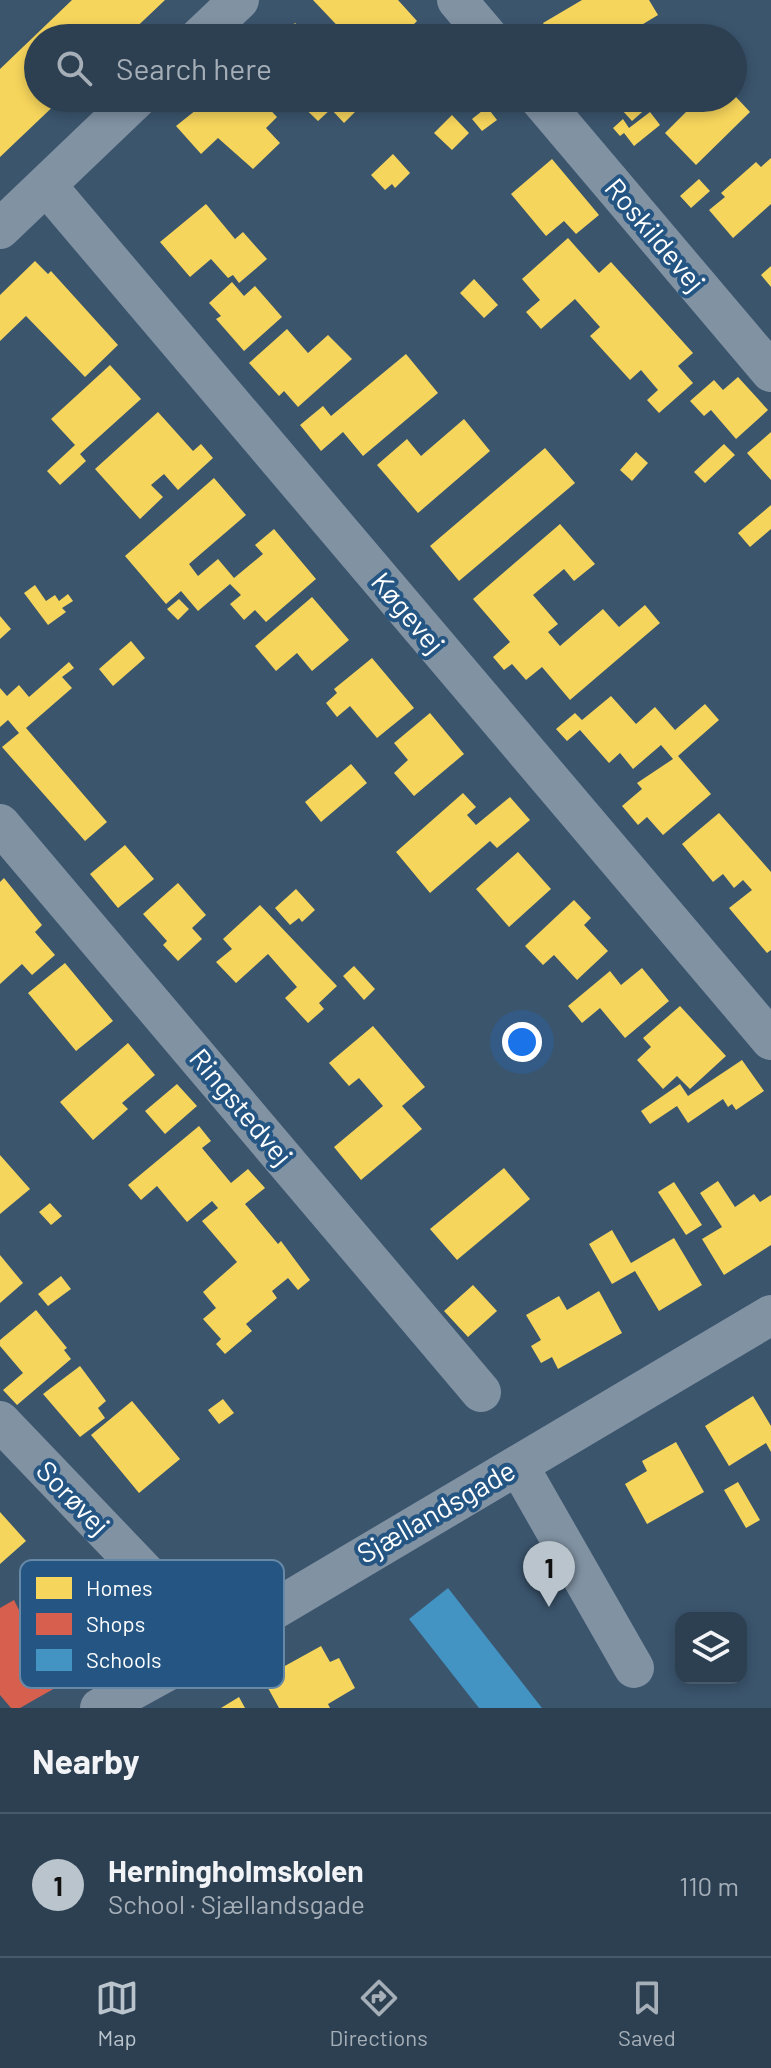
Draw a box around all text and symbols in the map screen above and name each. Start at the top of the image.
search box [24,24,747,112]
icon: search [52,46,96,90]
text: Search here [116,50,272,86]
street label: Roskildevej [598,171,713,298]
street label: Køgevej [365,565,453,660]
your location [502,1022,542,1062]
street label: Ringstedvej [183,1041,300,1172]
street label: Sjællandsgade [350,1452,521,1570]
street label: Sorøvej [30,1453,117,1542]
pin: 1 [523,1541,575,1607]
legend [20,1560,284,1688]
text: Homes [86,1574,153,1600]
text: Shops [86,1610,145,1636]
map controls [675,1612,747,1684]
button: layers [675,1612,747,1684]
text: Schools [86,1646,162,1672]
text: Nearby [32,1740,140,1781]
text: Herningholmskolen [108,1852,364,1888]
text: 1 [53,1870,63,1901]
text: 110 m [679,1870,739,1901]
text: School · Sjællandsgade [108,1888,365,1919]
tab: Map [95,1976,139,2050]
tab: Directions [329,1976,428,2050]
tab: Saved [618,1976,676,2050]

